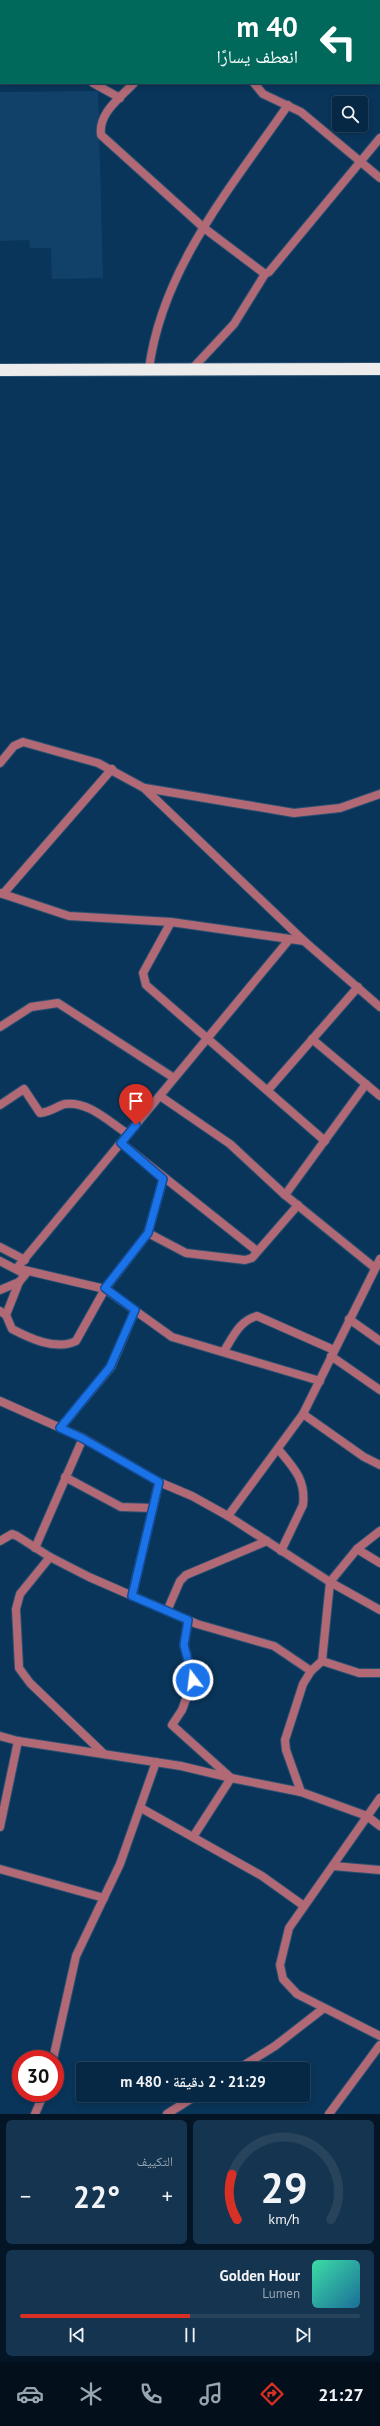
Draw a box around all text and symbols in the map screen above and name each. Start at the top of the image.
text: 40 m [237,8,298,45]
icon: left [312,16,364,68]
text: انعطف يسارًا [217,45,298,68]
map controls [332,96,368,132]
button: search [332,96,368,132]
pin [119,1084,153,1125]
icon: arrive [125,1090,147,1112]
position arrow [172,1659,214,1701]
speed limit sign: 30 [12,2050,64,2102]
text: 21:29 · 2 دقيقة · 480 m [120,2072,266,2091]
text: التكييف [137,2153,173,2170]
text: 29 [260,2161,307,2214]
text: 22° [73,2177,120,2216]
text: − [20,2182,31,2210]
text: + [162,2182,173,2210]
text: km/h [268,2209,299,2228]
text: Golden Hour [220,2266,300,2285]
text: Lumen [262,2285,300,2302]
icon: previous [66,2324,88,2346]
icon: pause [179,2324,201,2346]
icon: next [292,2324,314,2346]
icon: car [16,2380,44,2408]
icon: climate [77,2380,105,2408]
icon: phone [137,2380,165,2408]
icon: music [197,2380,225,2408]
icon: directions [258,2380,286,2408]
text: 21:27 [318,2383,364,2406]

